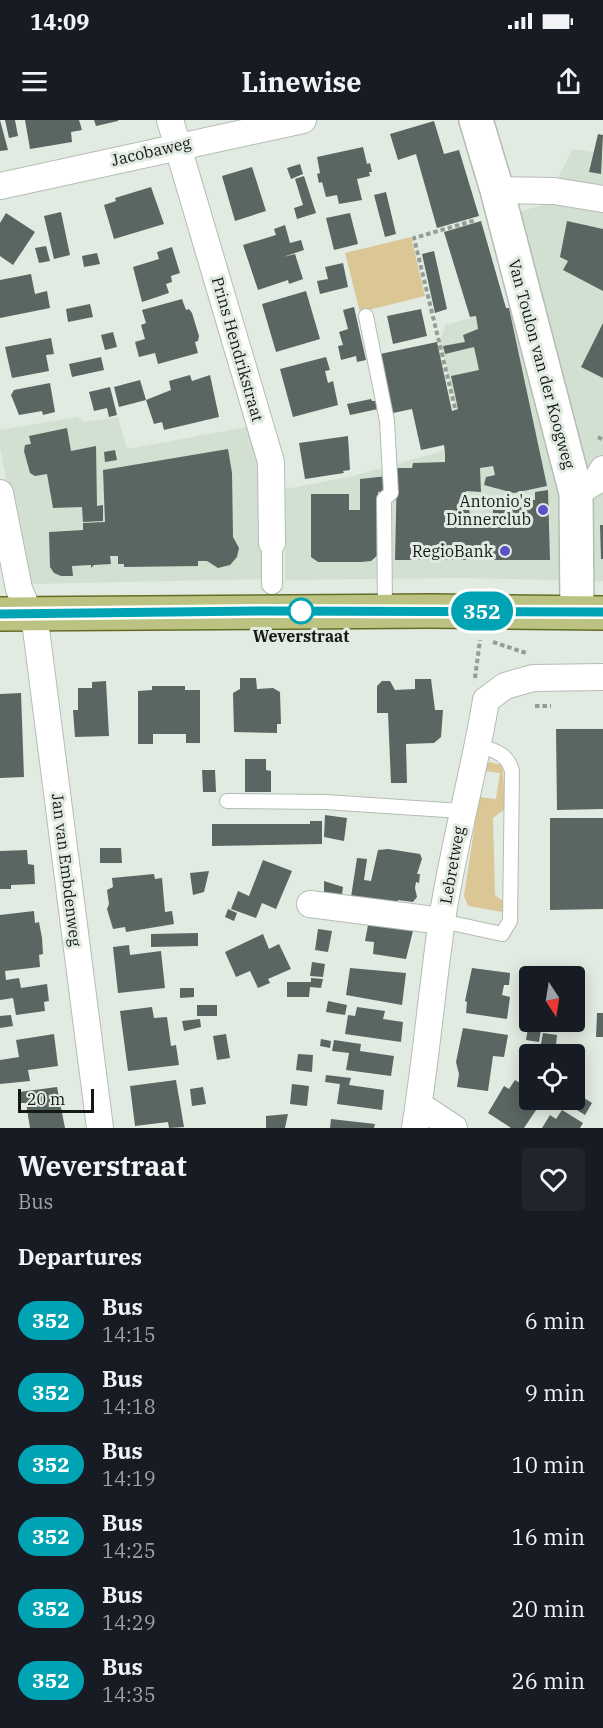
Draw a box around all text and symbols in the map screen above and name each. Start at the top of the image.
text: 14:09 [30,7,89,36]
text: Linewise [242,64,361,99]
icon: menu [18,65,51,98]
icon: share [552,65,585,98]
street label: Jacobaweg [109,132,193,170]
street label: Van Toulon van der Koogweg [504,257,580,471]
street label: Prins Hendrikstraat [208,274,268,424]
place label: Antonio's Dinnerclub [446,491,531,529]
marker: Antonio's Dinnerclub [536,503,550,517]
place label: RegioBank [412,541,494,561]
marker: RegioBank [498,544,512,558]
line badge: 352 [448,592,516,630]
text: 352 [463,597,501,625]
marker: Weverstraat [288,598,314,624]
place label: Weverstraat [253,626,349,646]
street label: Jan van Embdenweg [48,792,86,948]
street label: Lebretweg [435,824,469,905]
north arrow [519,966,585,1032]
map controls [519,966,585,1110]
button: locate [519,1044,585,1110]
scale bar [18,1086,94,1114]
text: 20 m [27,1089,65,1109]
text: Weverstraat [18,1147,187,1184]
button: heart [522,1148,585,1211]
text: Bus [18,1188,53,1215]
text: Departures [18,1242,142,1271]
text: Bus [102,1292,143,1321]
text: 352 [32,1306,70,1334]
text: 6 min [525,1306,585,1335]
text: 14:15 [102,1321,156,1348]
text: Bus [102,1364,143,1393]
text: 352 [32,1378,70,1406]
text: 9 min [525,1378,585,1407]
text: 14:18 [102,1393,156,1420]
text: Bus [102,1436,143,1465]
text: 352 [32,1450,70,1478]
text: 10 min [512,1450,585,1479]
text: 14:19 [102,1465,156,1492]
text: Bus [102,1508,143,1537]
text: 352 [32,1522,70,1550]
text: 16 min [512,1522,585,1551]
text: 14:25 [102,1537,156,1564]
text: Bus [102,1580,143,1609]
text: 352 [32,1594,70,1622]
text: 20 min [512,1594,585,1623]
text: 14:29 [102,1609,156,1636]
text: Bus [102,1652,143,1681]
text: 352 [32,1666,70,1694]
text: 26 min [512,1666,585,1695]
text: 14:35 [102,1681,156,1708]

